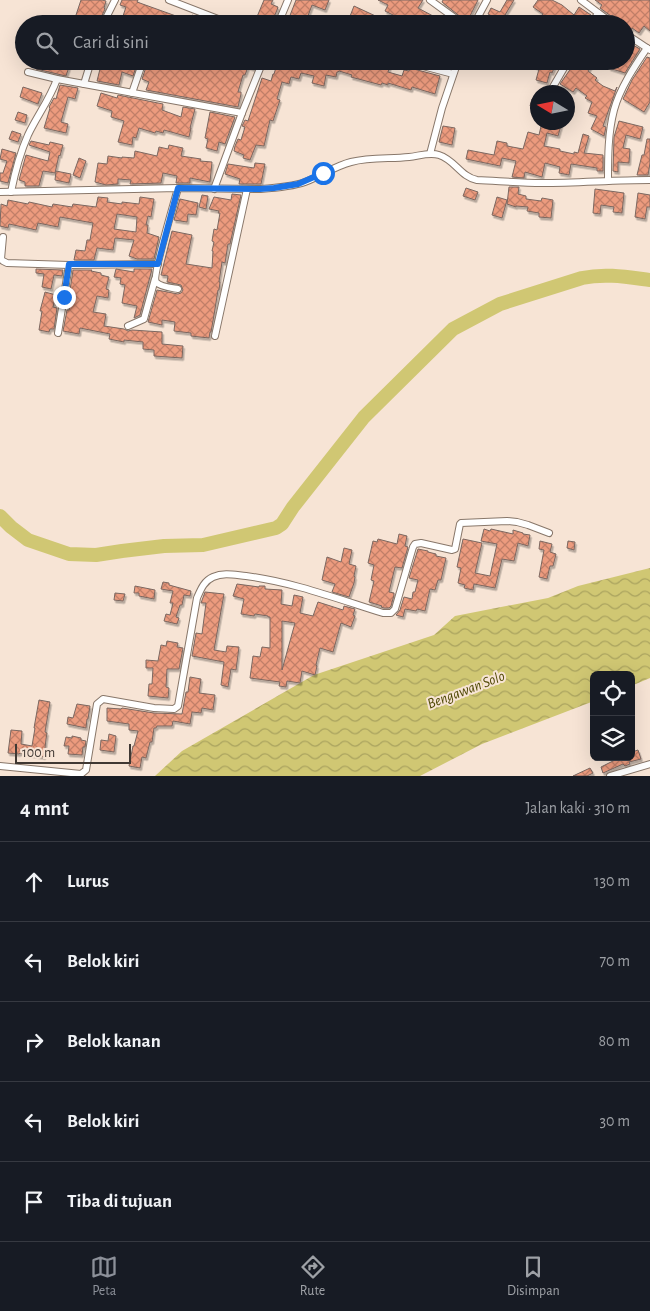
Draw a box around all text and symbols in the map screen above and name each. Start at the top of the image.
search box [15,15,635,70]
icon: search [33,29,61,57]
text: Cari di sini [73,33,149,52]
north arrow [530,85,575,130]
route start [312,162,335,185]
route end [53,286,76,309]
water label: Bengawan Solo [425,668,507,712]
map controls [590,671,635,761]
button: locate [590,671,635,716]
button: layers [590,716,635,761]
scale bar [15,741,131,764]
text: 100 m [22,746,55,760]
text: 4 mnt [20,798,69,819]
text: Jalan kaki · 310 m [525,800,630,816]
icon: ahead [20,868,48,896]
text: Lurus [67,872,109,891]
text: 130 m [594,873,630,889]
icon: left [20,948,48,976]
text: Belok kiri [67,952,139,971]
text: 70 m [599,953,630,969]
icon: right [20,1028,48,1056]
text: Belok kanan [67,1032,161,1051]
text: 80 m [599,1033,630,1049]
icon: left [20,1108,48,1136]
text: Belok kiri [67,1112,139,1131]
text: 30 m [600,1113,630,1129]
icon: arrive [20,1188,48,1216]
text: Tiba di tujuan [67,1192,172,1211]
tab: Peta [90,1253,118,1300]
tab: Rute [299,1253,327,1300]
tab: Disimpan [507,1253,560,1300]

